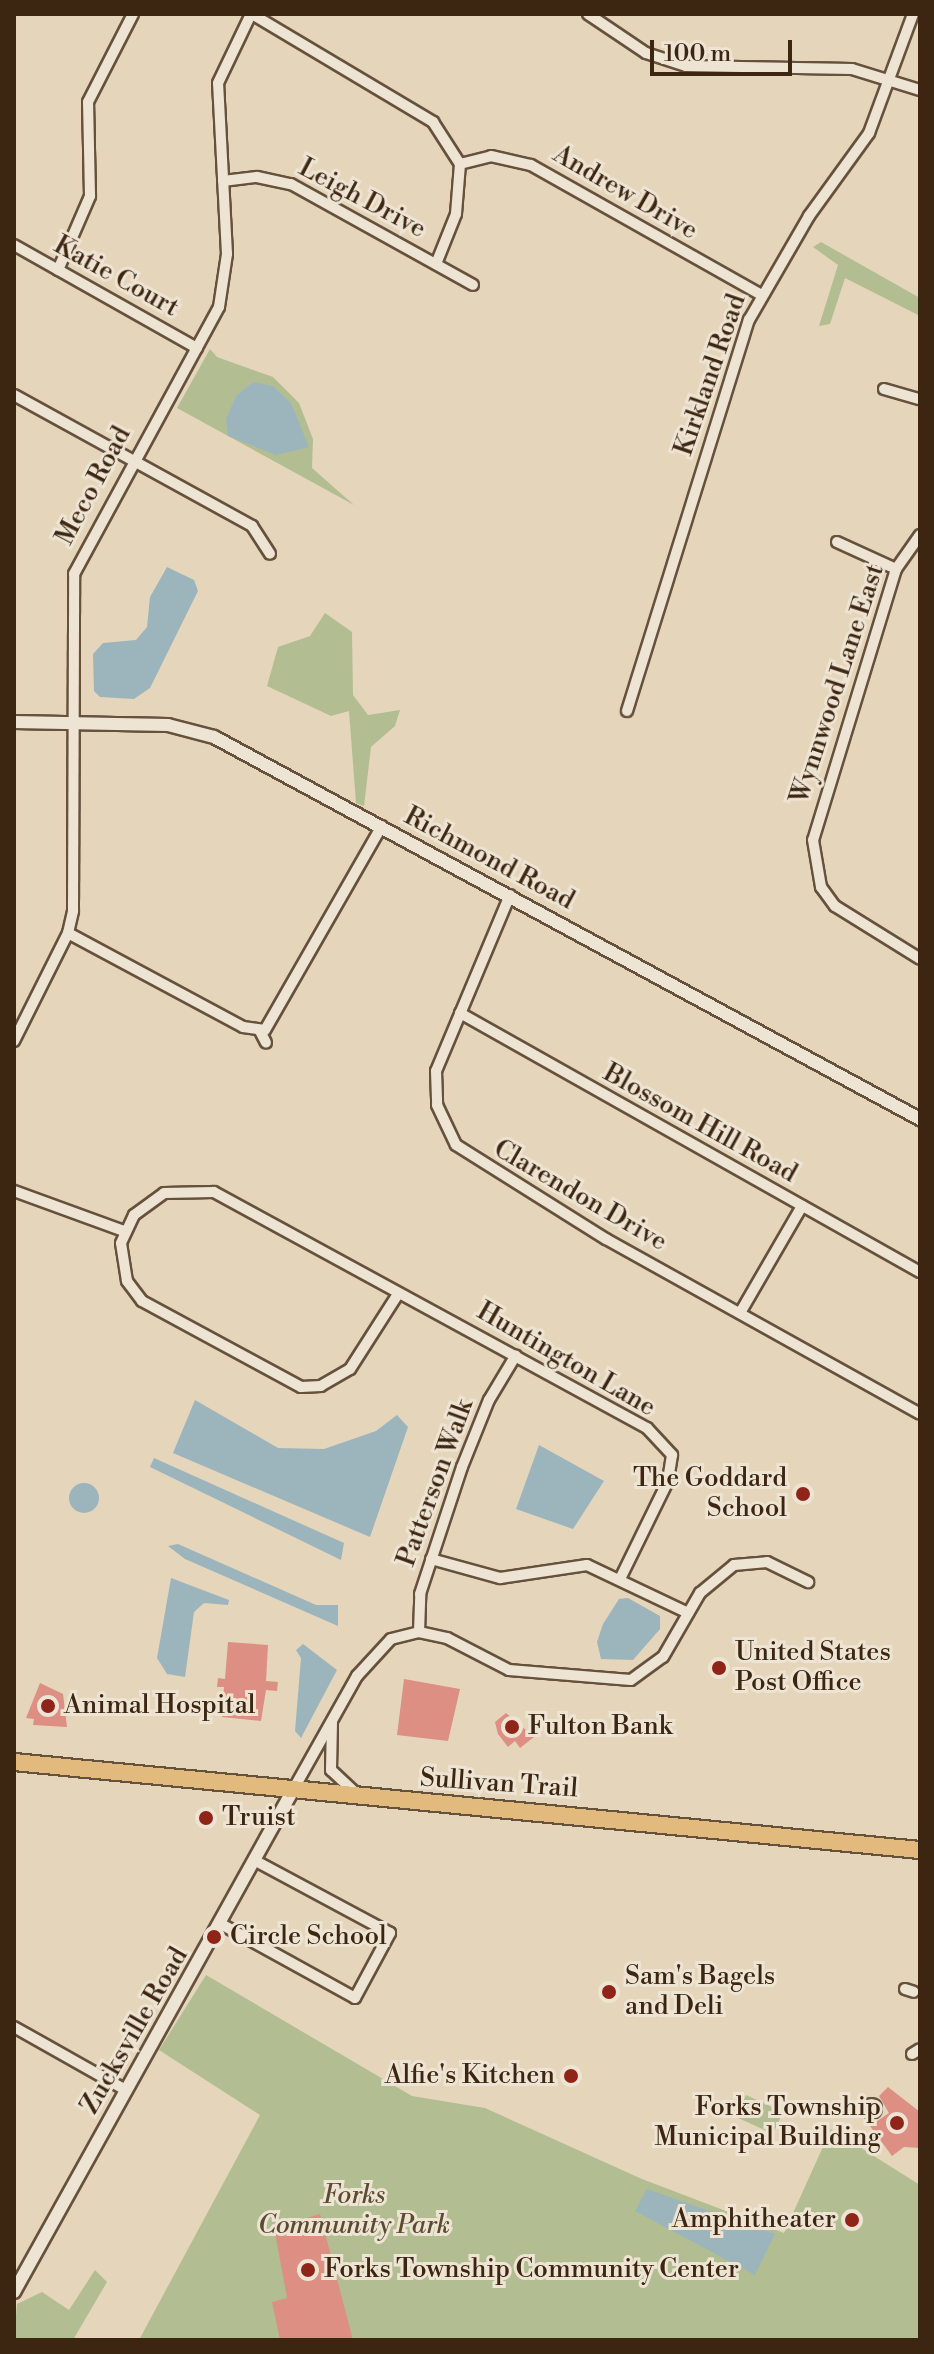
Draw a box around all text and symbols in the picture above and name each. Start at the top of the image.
scale bar [654,24,796,74]
text: 100 m [664,39,731,69]
street label: Andrew Drive [547,139,703,247]
street label: Leigh Drive [293,152,431,246]
street label: Katie Court [48,230,184,324]
street label: Kirkland Road [669,290,753,460]
street label: Meco Road [50,422,138,550]
street label: Wynnwood Lane East [785,560,891,808]
street label: Richmond Road [399,801,579,917]
street label: Blossom Hill Road [598,1058,802,1190]
street label: Clarendon Drive [488,1134,672,1258]
street label: Huntington Lane [471,1296,661,1424]
street label: Patterson Walk [391,1395,481,1571]
place label: The Goddard School [633,1463,787,1524]
marker: The Goddard School [794,1485,812,1503]
place label: United States Post Office [735,1637,891,1698]
marker: United States Post Office [710,1659,728,1677]
place label: Animal Hospital [64,1690,255,1722]
marker: Animal Hospital [39,1697,57,1715]
place label: Fulton Bank [528,1711,672,1743]
marker: Fulton Bank [503,1718,521,1736]
street label: Sullivan Trail [419,1763,579,1805]
place label: Truist [222,1802,295,1834]
marker: Truist [197,1809,215,1827]
place label: Circle School [230,1921,387,1953]
marker: Circle School [205,1928,223,1946]
street label: Zucksville Road [75,1942,195,2120]
place label: Sam's Bagels and Deli [625,1961,775,2022]
marker: Sam's Bagels and Deli [600,1983,618,2001]
place label: Alfie's Kitchen [385,2060,555,2092]
marker: Alfie's Kitchen [562,2067,580,2085]
place label: Forks Township Municipal Building [654,2092,881,2154]
marker: Forks Township Municipal Building [888,2114,906,2132]
park label: Forks Community Park [258,2180,450,2242]
place label: Amphitheater [672,2204,836,2236]
marker: Amphitheater [843,2211,861,2229]
place label: Forks Township Community Center [324,2254,739,2286]
marker: Forks Township Community Center [299,2261,317,2279]

